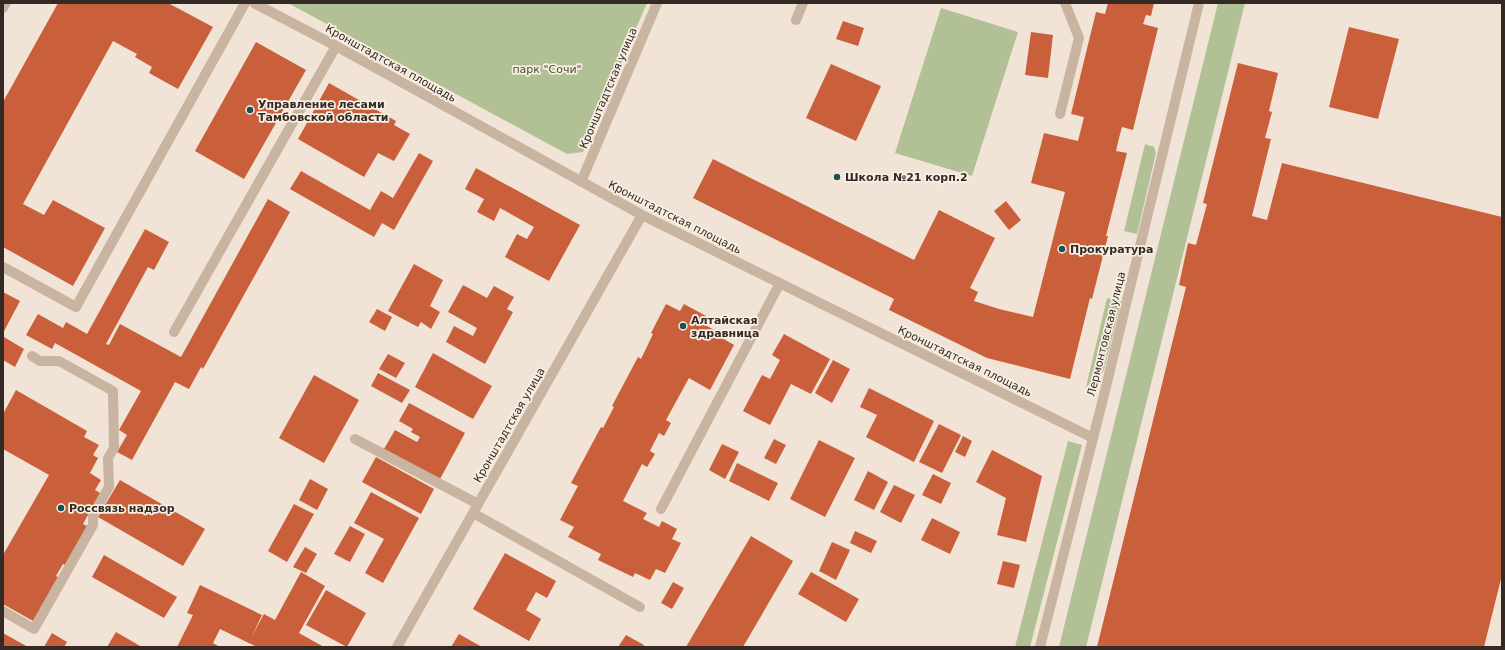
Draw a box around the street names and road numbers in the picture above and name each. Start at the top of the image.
street label: Кронштадтская площадь [323,22,458,105]
street label: Кронштадтская улица [577,26,640,151]
street label: Кронштадтская площадь [606,178,743,257]
street label: Лермонтовская улица [1085,270,1128,398]
street label: Кронштадтская площадь [896,323,1034,400]
street label: Кронштадтская улица [471,366,548,485]

